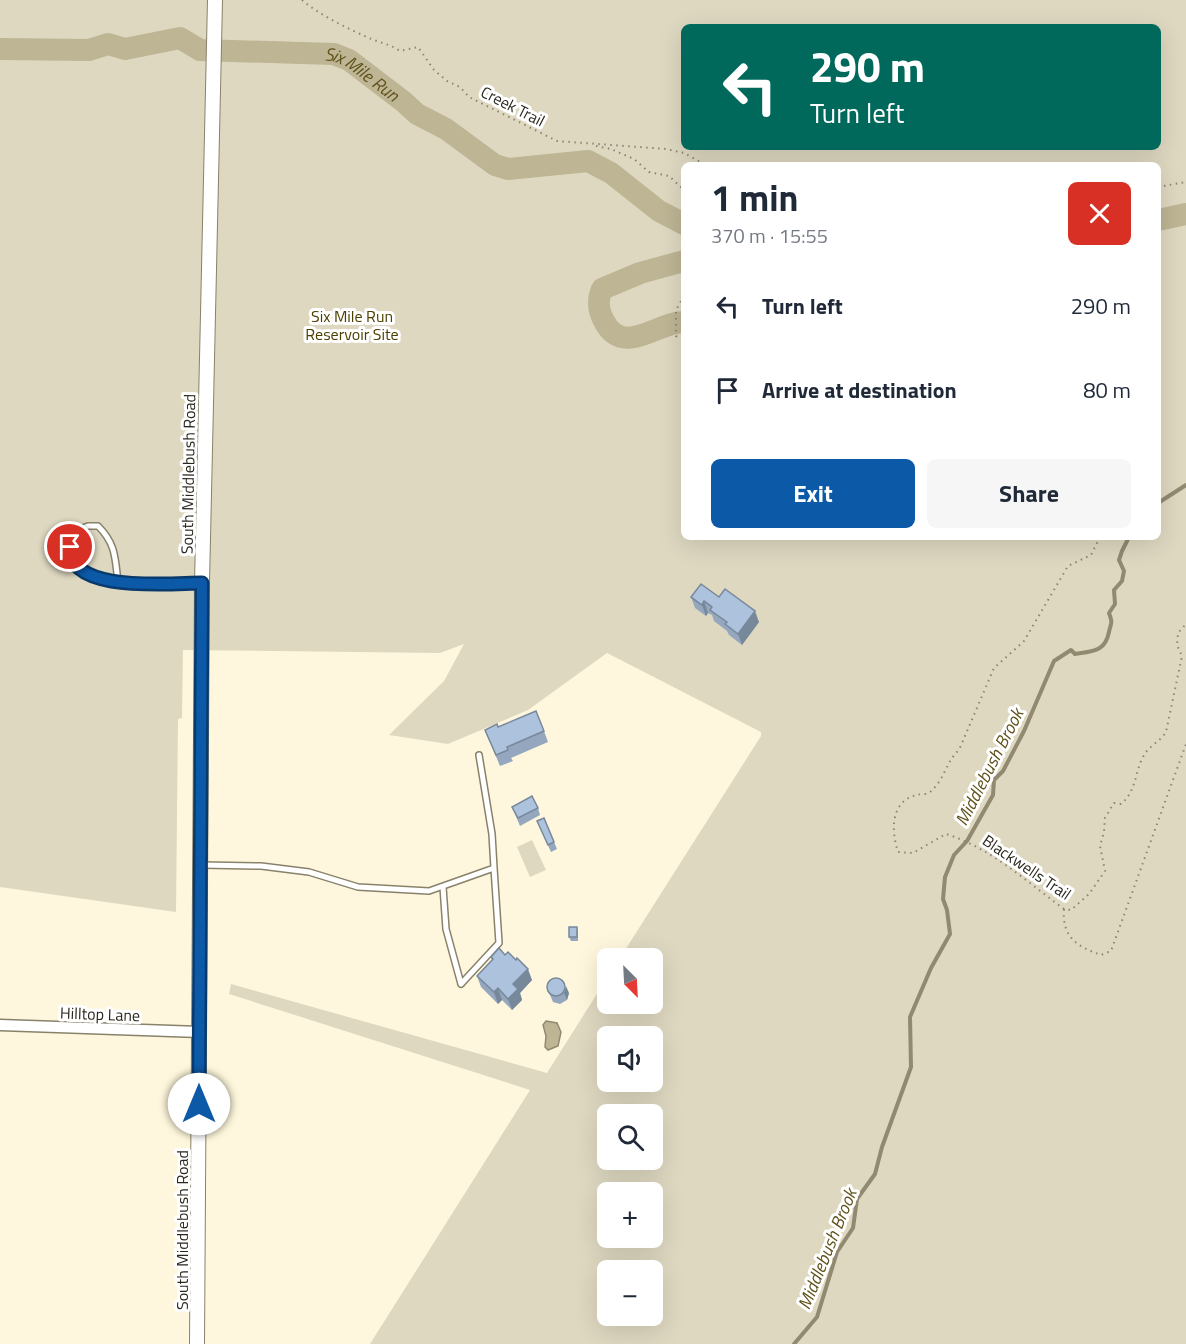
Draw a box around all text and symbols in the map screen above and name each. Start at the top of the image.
text: 290 m [810,34,925,98]
water label: Six Mile Run [324,40,406,108]
icon: left [711,48,789,126]
street label: Creek Trail [477,80,549,132]
text: Turn left [810,92,904,133]
text: 1 min [711,170,798,225]
button: close [1068,182,1131,245]
text: 370 m · 15:55 [711,220,828,251]
text: Turn left [762,289,843,323]
text: 290 m [1071,289,1131,323]
icon: left [711,290,744,323]
park label: Six Mile Run Reservoir Site [305,304,399,346]
text: Arrive at destination [762,373,957,407]
text: 80 m [1083,373,1131,407]
icon: arrive [711,374,744,407]
street label: South Middlebush Road [175,394,201,554]
button: Exit [711,459,915,528]
button: Share [927,459,1131,528]
pin [44,521,95,572]
icon: arrive [53,530,86,563]
water label: Middlebush Brook [948,702,1031,830]
street label: Blackwells Trail [978,828,1076,906]
north arrow [597,948,663,1014]
map controls [597,948,663,1326]
street label: Hilltop Lane [60,1001,140,1027]
button: sound [597,1026,663,1092]
position arrow [167,1072,231,1136]
button: search [597,1104,663,1170]
street label: South Middlebush Road [170,1150,194,1310]
button: + [597,1182,663,1248]
water label: Middlebush Brook [790,1183,864,1313]
button: − [597,1260,663,1326]

